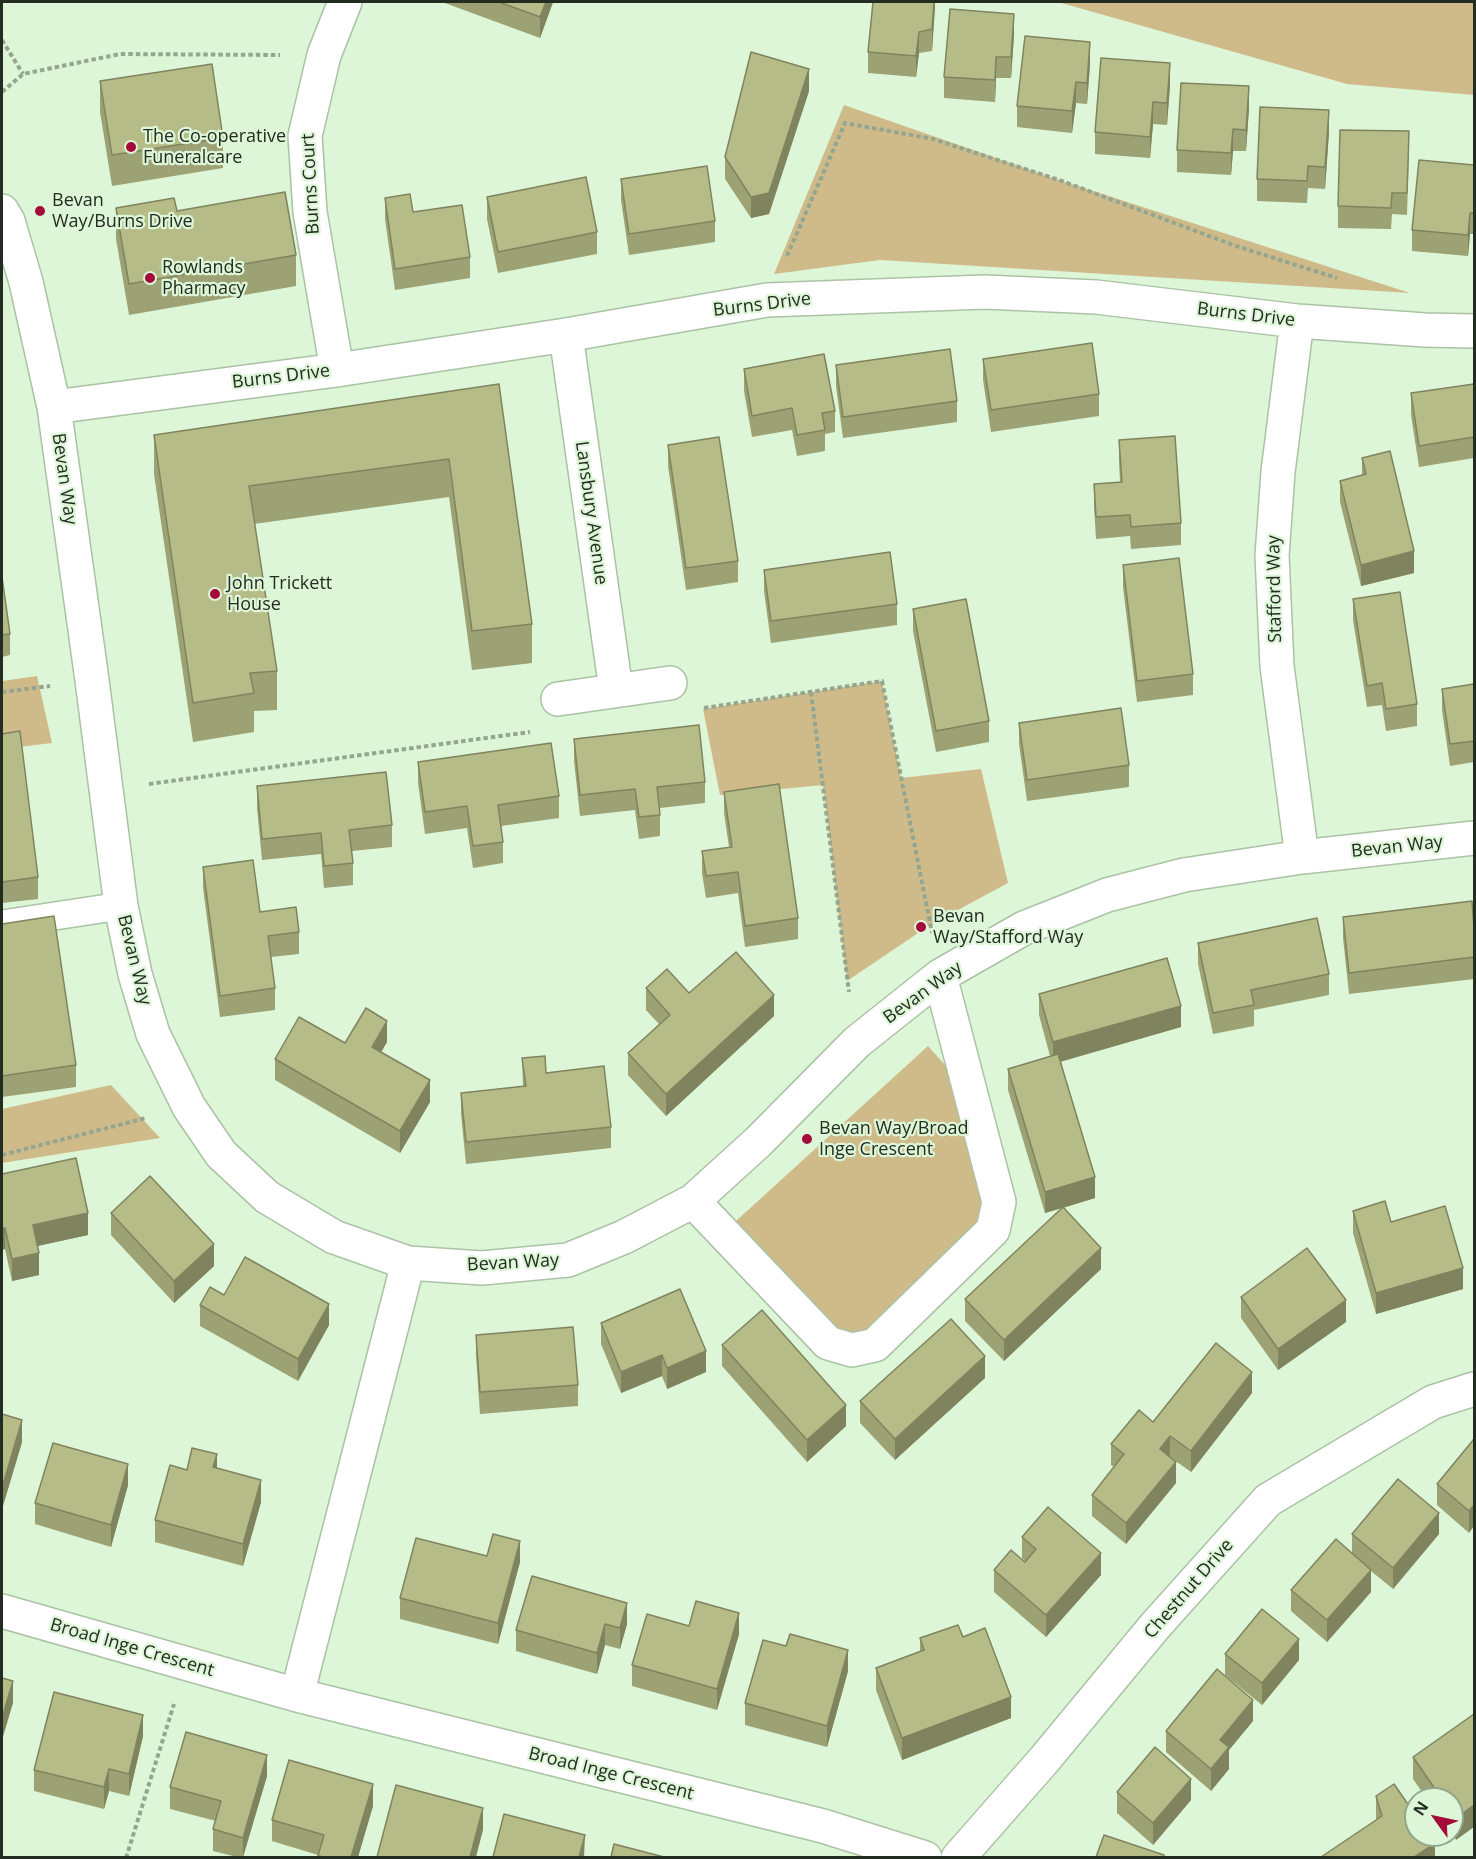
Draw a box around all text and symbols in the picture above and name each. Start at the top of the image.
place label: The Co-operative Funeralcare [143,126,286,168]
street label: Burns Court [298,133,324,235]
marker: The Co-operative Funeralcare [124,140,138,154]
place label: Bevan Way/Burns Drive [52,190,193,232]
marker: Bevan Way/Burns Drive [33,204,47,218]
place label: Rowlands Pharmacy [162,257,246,300]
marker: Rowlands Pharmacy [143,271,157,285]
street label: Burns Drive [712,288,812,322]
street label: Burns Drive [1196,298,1296,332]
street label: Burns Drive [231,360,331,394]
street label: Bevan Way [47,432,81,526]
street label: Lansbury Avenue [570,440,612,586]
street label: Stafford Way [1263,535,1287,643]
place label: John Trickett House [227,573,332,616]
marker: John Trickett House [208,587,222,601]
street label: Bevan Way [1350,831,1444,863]
place label: Bevan Way/Stafford Way [933,906,1083,948]
street label: Bevan Way [112,913,156,1007]
marker: Bevan Way/Stafford Way [914,920,928,934]
street label: Bevan Way [879,957,967,1029]
place label: Bevan Way/Broad Inge Crescent [819,1118,969,1160]
marker: Bevan Way/Broad Inge Crescent [800,1132,814,1146]
street label: Bevan Way [466,1250,560,1276]
street label: Chestnut Drive [1140,1535,1238,1643]
street label: Broad Inge Crescent [47,1614,217,1682]
street label: Broad Inge Crescent [526,1743,696,1805]
north arrow [1404,1787,1464,1847]
text: N [1408,1797,1433,1820]

